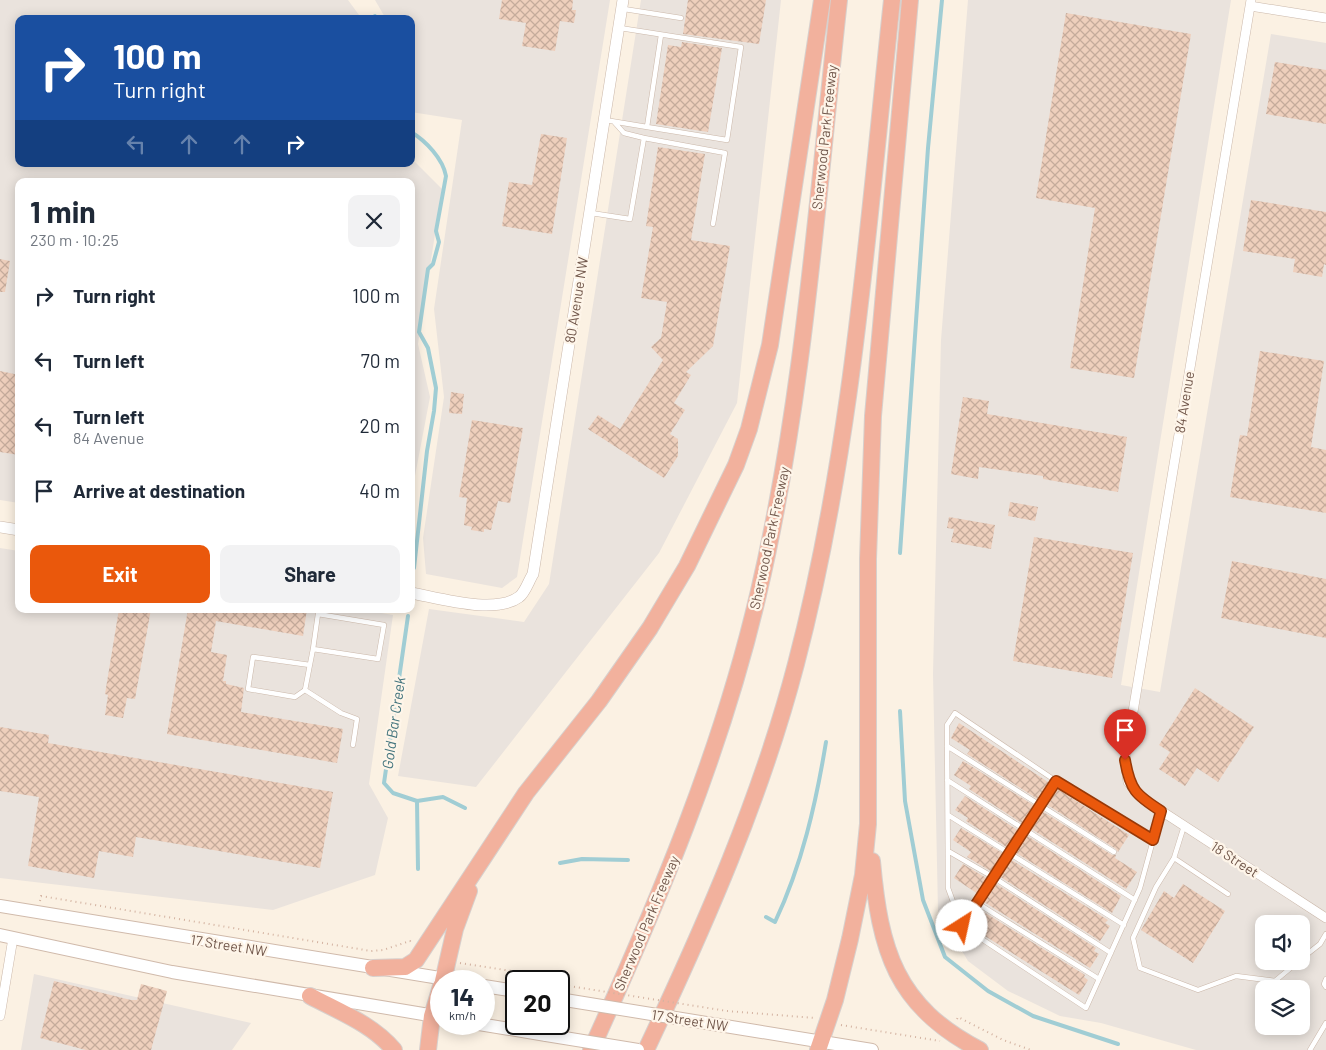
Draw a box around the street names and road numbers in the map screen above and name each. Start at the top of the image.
street label: Sherwood Park Freeway [808,63,840,210]
street label: 80 Avenue NW [561,256,591,344]
street label: 84 Avenue [1171,370,1197,434]
street label: Sherwood Park Freeway [746,465,793,611]
street label: 18 Street [1208,837,1262,881]
street label: Sherwood Park Freeway [610,852,682,993]
street label: 17 Street NW [190,931,268,959]
street label: 17 Street NW [651,1006,729,1034]

